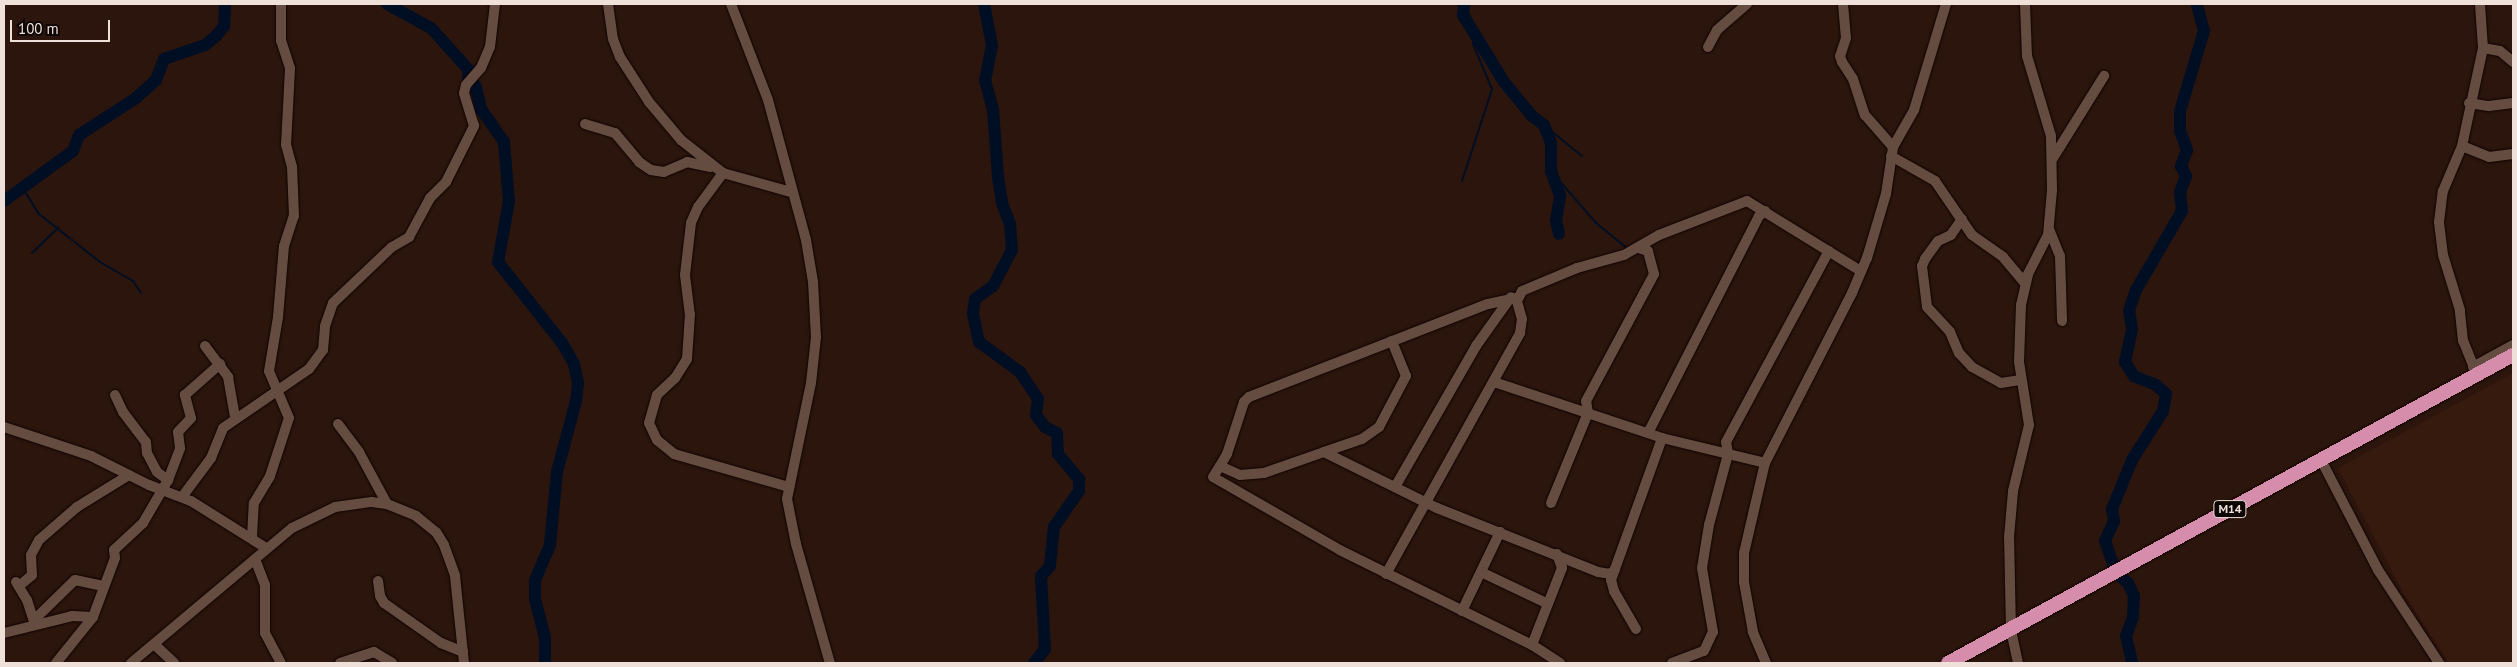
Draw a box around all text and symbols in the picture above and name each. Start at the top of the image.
scale bar [12,10,112,42]
text: 100 m [18,19,59,38]
road number: M14 [2212,499,2248,518]

